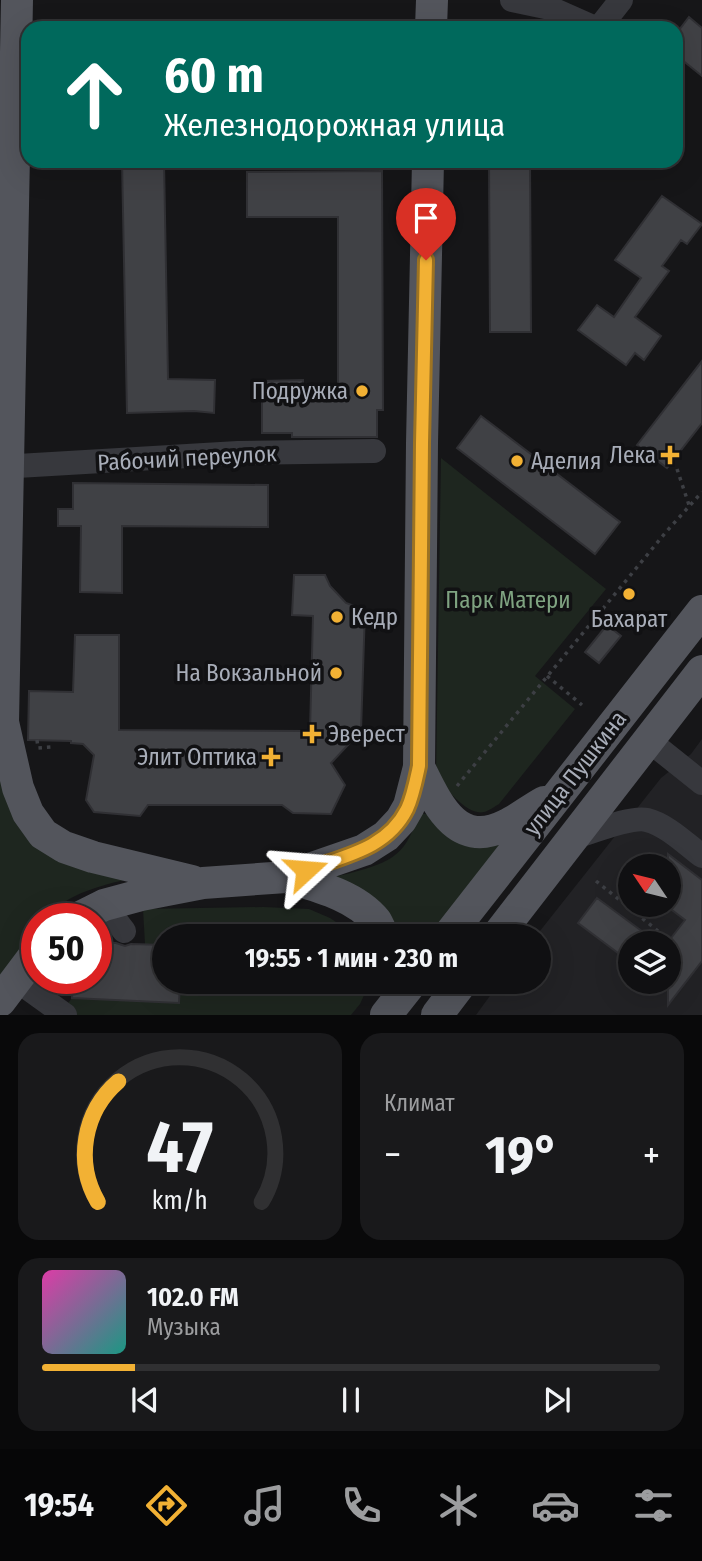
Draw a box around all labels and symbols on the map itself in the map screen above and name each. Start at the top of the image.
pin [396,188,456,260]
place label: Подружка [252,377,348,405]
marker: Подружка [354,383,370,399]
street label: Рабочий переулок [97,439,278,477]
place label: Лека [609,441,656,469]
place label: Аделия [531,447,601,475]
marker: Лека [662,447,678,463]
marker: Аделия [509,453,525,469]
park label: Парк Матери [445,586,571,614]
marker: Бахарат [621,586,637,602]
place label: Кедр [351,603,398,631]
place label: Бахарат [591,605,668,633]
marker: Кедр [329,609,345,625]
place label: На Вокзальной [175,659,322,687]
marker: На Вокзальной [328,665,344,681]
street label: улица Пушкина [518,705,632,841]
place label: Эверест [328,720,405,748]
marker: Эверест [302,724,322,744]
place label: Элит Оптика [137,743,257,771]
marker: Элит Оптика [263,749,279,765]
position arrow [269,833,343,907]
north arrow [618,854,681,917]
speed limit sign: 50 [21,903,112,994]

